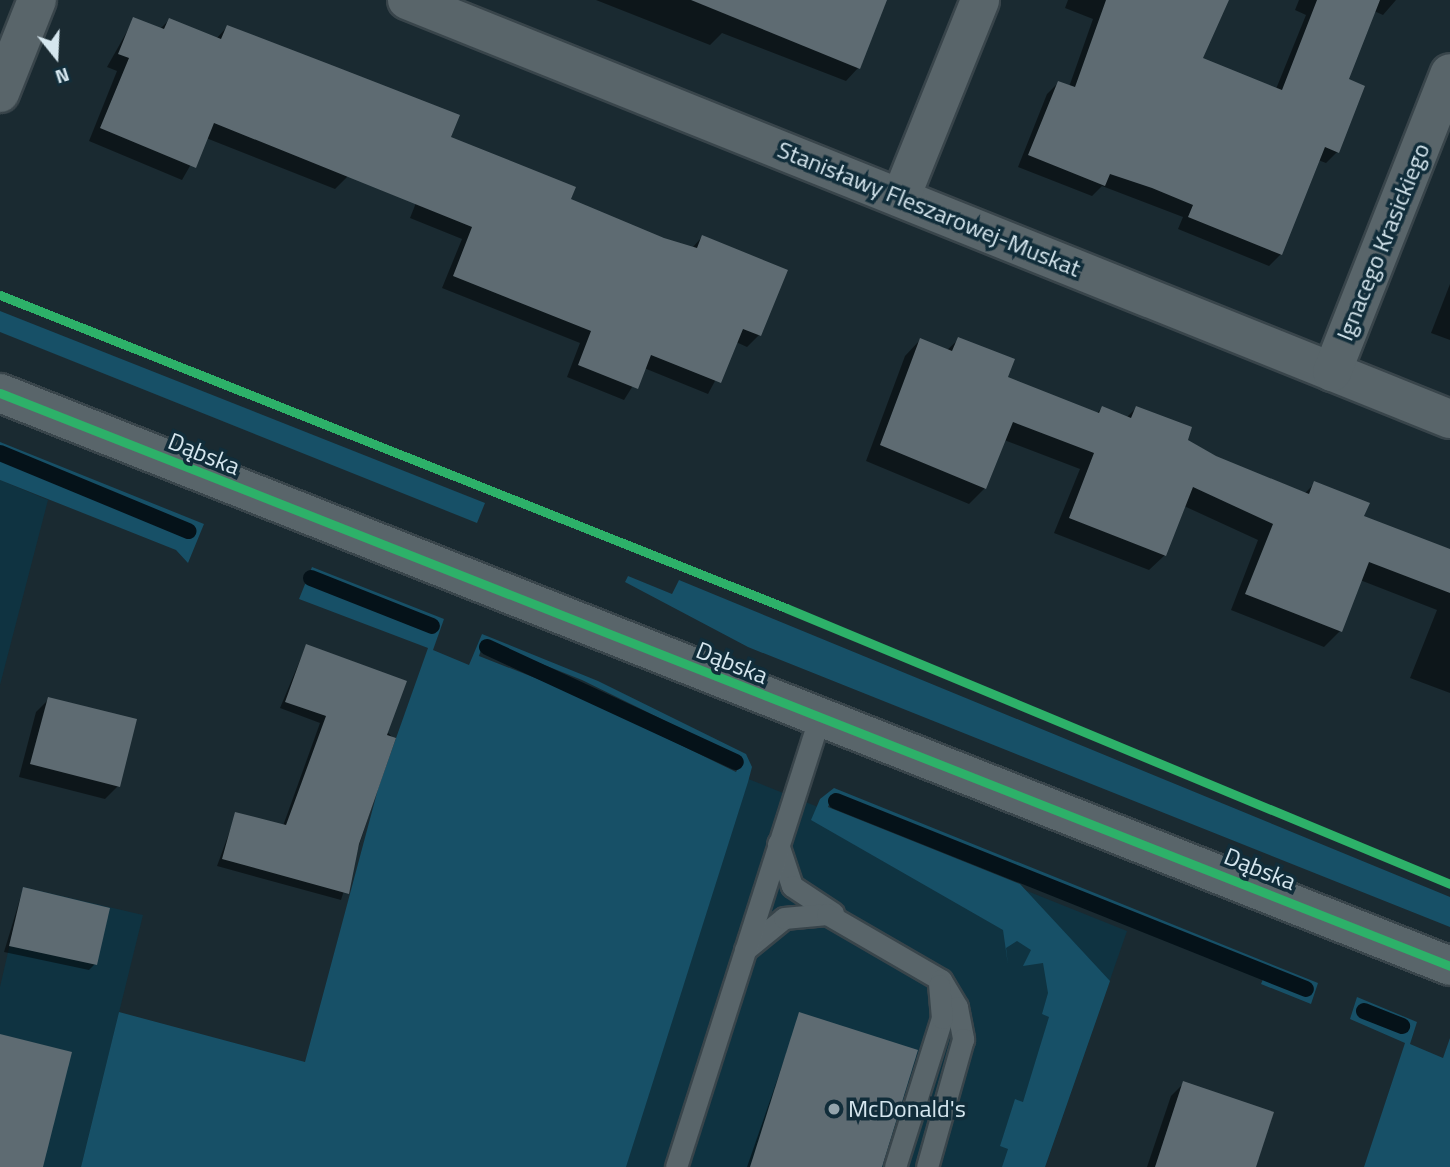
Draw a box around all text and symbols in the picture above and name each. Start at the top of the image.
north arrow [21,21,91,91]
text: N [52,61,73,92]
street label: Stanisławy Fleszarowej-Muskat [773,135,1085,283]
street label: Ignacego Krasickiego [1330,139,1436,345]
street label: Dąbska [164,427,244,481]
street label: Dąbska [692,636,772,690]
street label: Dąbska [1220,842,1300,896]
place label: McDonald's [848,1095,966,1123]
marker: McDonald's [826,1101,842,1117]

